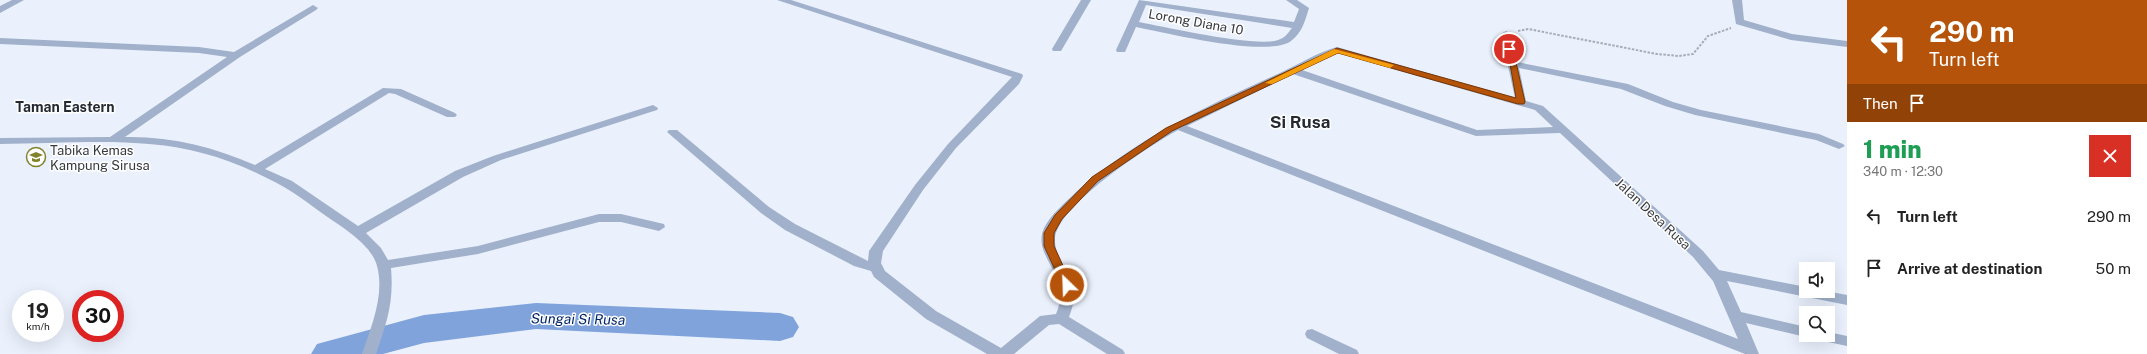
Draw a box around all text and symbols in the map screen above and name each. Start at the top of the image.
street label: Lorong Diana 10 [1147,6,1245,38]
text: 290 m [1929,15,2015,48]
icon: left [1863,16,1915,68]
pin [1492,32,1526,66]
icon: arrive [1498,38,1520,60]
text: Turn left [1929,49,1999,70]
icon: arrive [1906,92,1928,114]
text: Then [1863,95,1898,112]
district label: Taman Eastern [15,99,115,115]
district label: Si Rusa [1270,112,1330,132]
text: 1 min [1863,135,1922,163]
button: close [2089,135,2131,177]
place label: Tabika Kemas Kampung Sirusa [50,143,150,173]
school or university icon: Tabika Kemas Kampung Sirusa [25,146,47,168]
text: 340 m · 12:30 [1863,164,1943,179]
street label: Jalan Desa Rusa [1612,175,1694,253]
icon: left [1863,205,1885,227]
text: Turn left [1897,208,1958,225]
text: 290 m [2087,208,2131,225]
icon: arrive [1863,257,1885,279]
text: Arrive at destination [1897,260,2042,277]
text: 50 m [2096,260,2131,277]
map controls [1799,262,1835,342]
button: sound [1799,262,1835,298]
position arrow [1046,264,1088,306]
speed limit sign: 30 [72,290,124,342]
text: 19 [27,299,49,323]
button: search [1799,306,1835,342]
water label: Sungai Si Rusa [531,310,625,328]
text: km/h [26,320,50,332]

